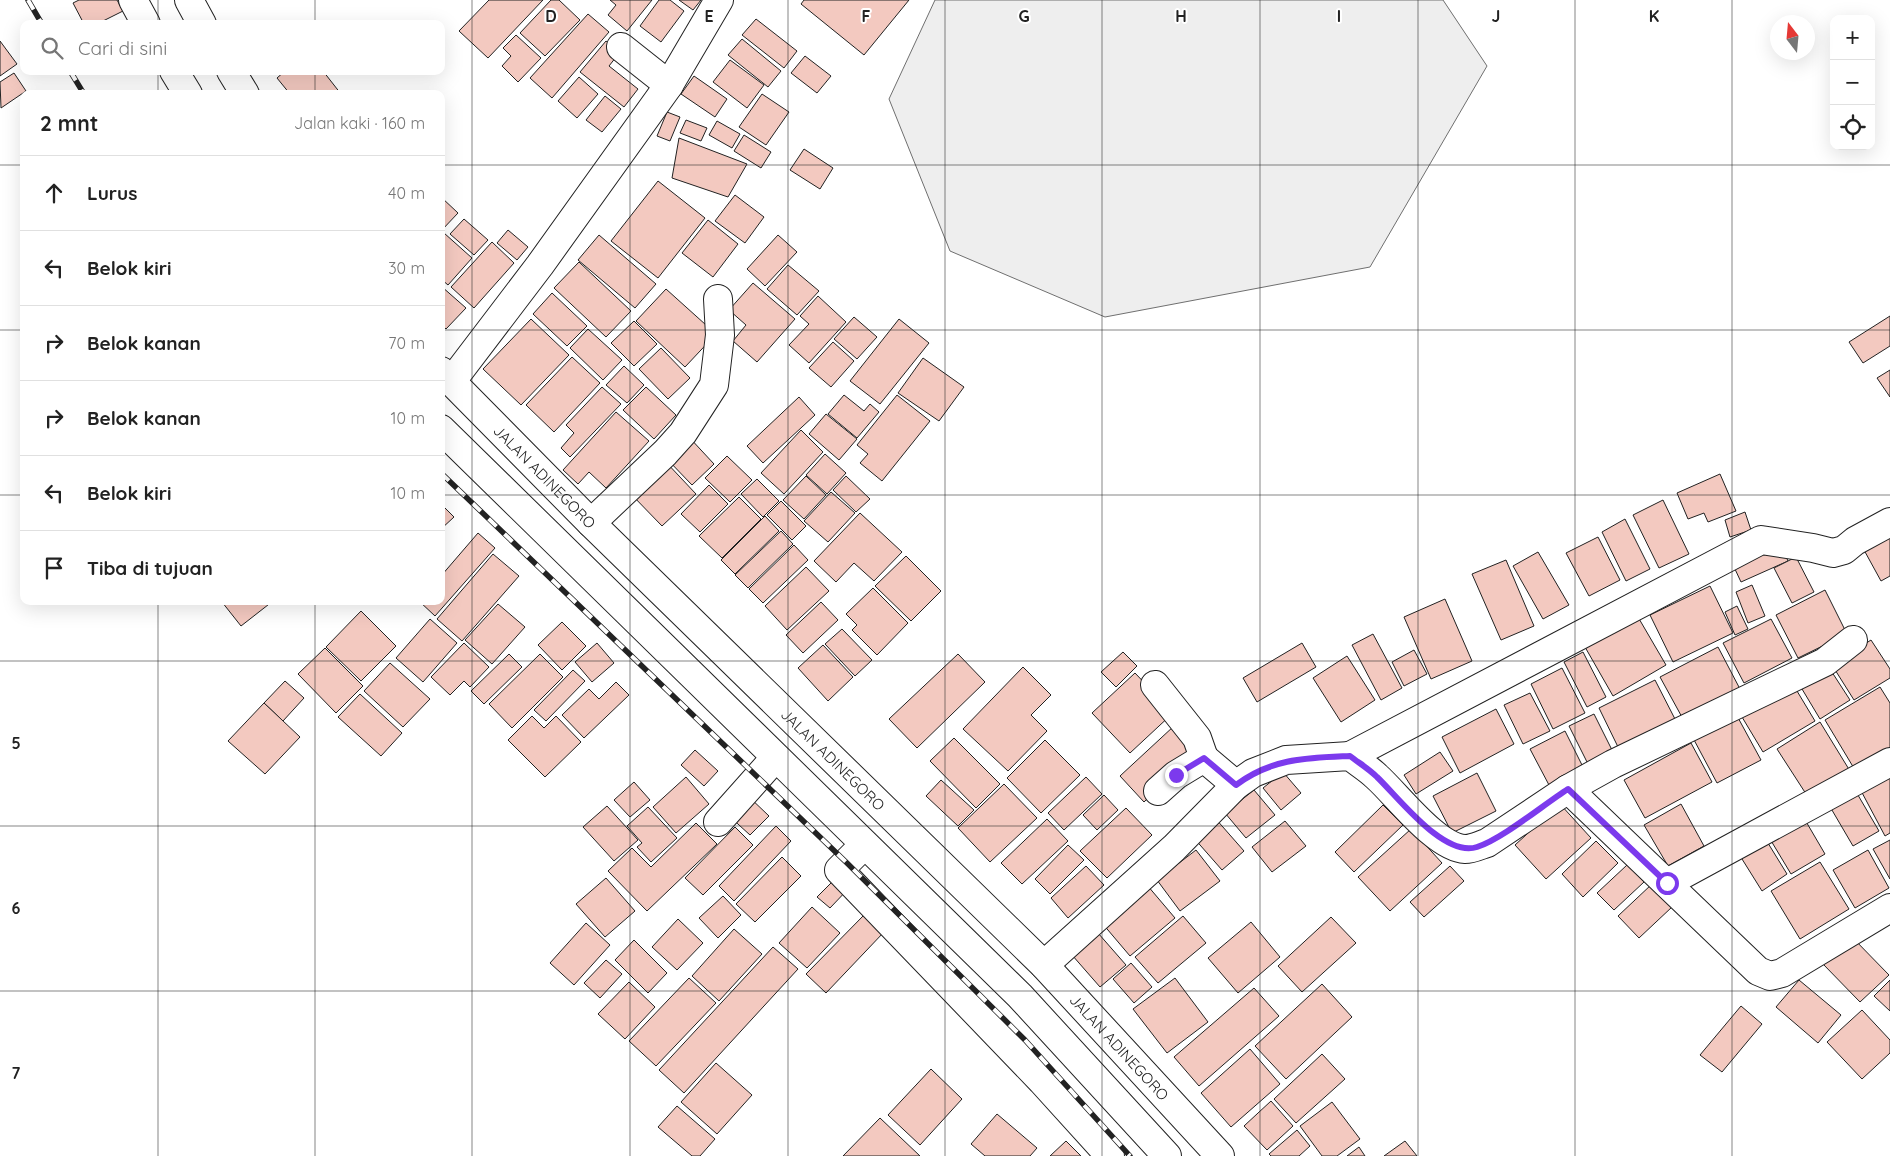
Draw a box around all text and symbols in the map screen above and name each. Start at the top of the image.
text: D [545,6,557,26]
text: E [704,6,714,26]
text: F [862,6,871,26]
text: G [1018,6,1030,26]
text: H [1175,6,1187,26]
text: I [1337,6,1341,26]
text: J [1492,6,1500,26]
text: K [1649,6,1659,26]
north arrow [1770,15,1815,60]
map controls [1830,15,1875,150]
button: + [1830,15,1875,60]
search box [20,20,445,75]
icon: search [38,34,66,62]
text: Cari di sini [78,36,167,60]
button: − [1830,60,1875,105]
button: locate [1830,105,1875,150]
text: 2 mnt [40,110,98,136]
text: Jalan kaki · 160 m [294,113,425,133]
icon: ahead [40,179,68,207]
text: Lurus [87,181,137,205]
text: 40 m [388,183,425,203]
icon: left [40,254,68,282]
text: Belok kiri [87,256,172,280]
text: 30 m [388,258,425,278]
icon: right [40,329,68,357]
text: Belok kanan [87,331,201,355]
text: 70 m [388,333,425,353]
icon: right [40,404,68,432]
text: Belok kanan [87,406,201,430]
text: 10 m [391,408,425,428]
street label: JALAN ADINEGORO [490,421,600,532]
icon: left [40,479,68,507]
text: Belok kiri [87,481,172,505]
text: 10 m [391,483,425,503]
icon: arrive [40,554,68,582]
text: Tiba di tujuan [87,556,213,580]
street label: JALAN ADINEGORO [777,704,889,814]
text: 5 [11,733,21,753]
route end [1165,764,1188,787]
route start [1656,872,1679,895]
text: 6 [12,898,21,918]
street label: JALAN ADINEGORO [1066,990,1173,1104]
text: 7 [12,1063,21,1083]

